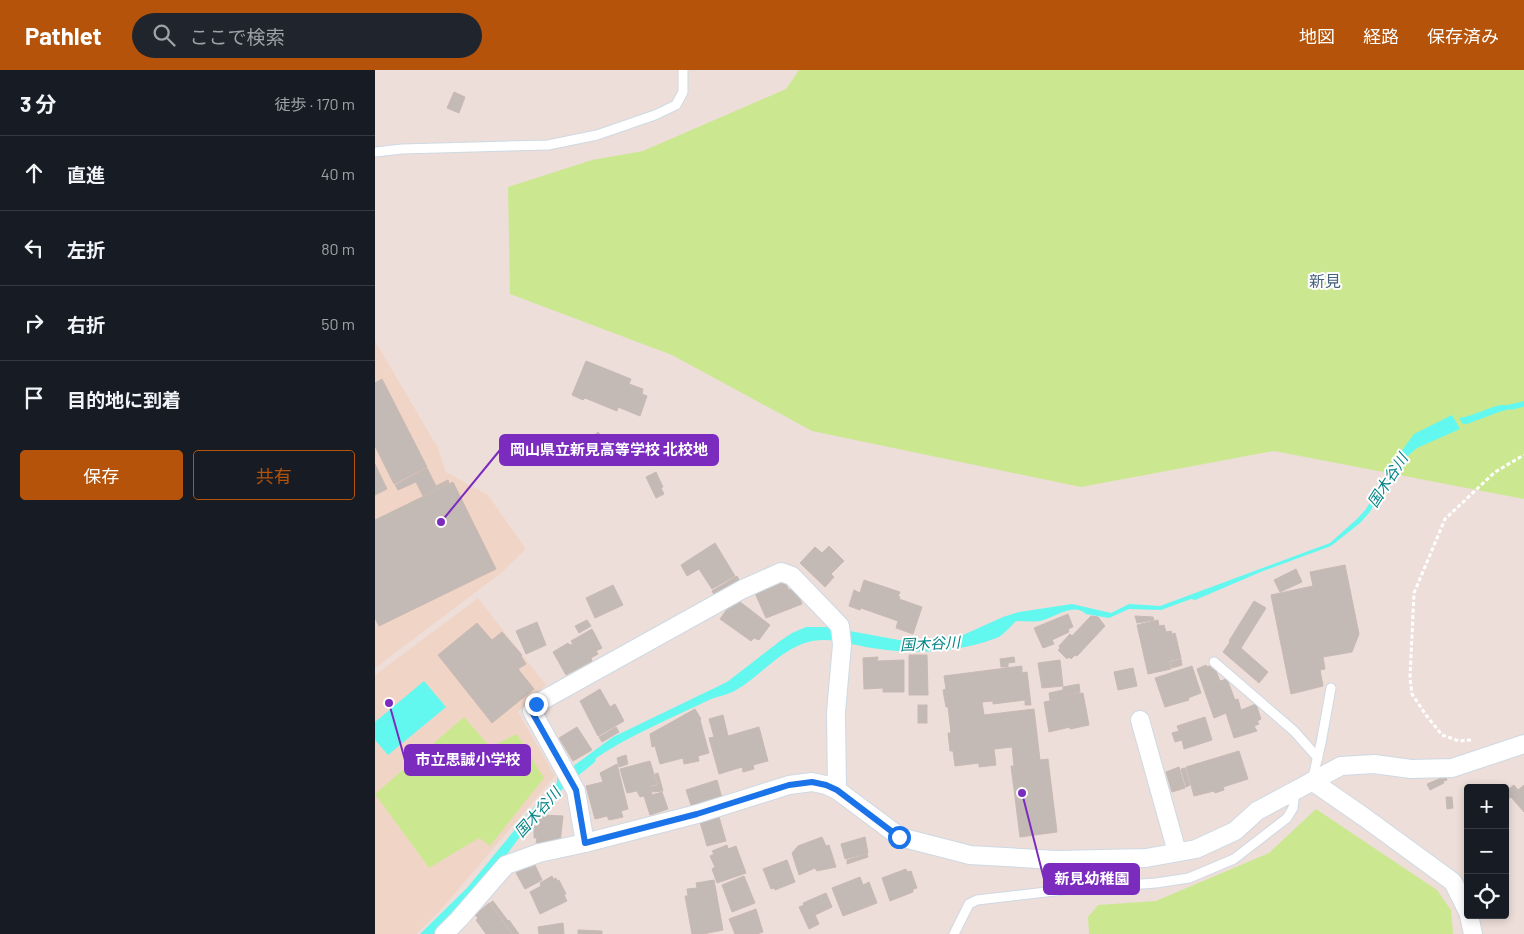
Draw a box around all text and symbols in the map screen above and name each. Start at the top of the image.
search box [132,13,482,58]
text: Pathlet [25,21,102,50]
icon: search [150,21,178,49]
text: ここで検索 [190,25,285,48]
text: 地図 [1299,25,1335,47]
text: 経路 [1363,25,1399,47]
text: 保存済み [1427,25,1499,47]
text: 3 分 [20,91,57,116]
text: 徒歩 · 170 m [275,94,355,113]
icon: ahead [20,159,48,187]
text: 直進 [67,163,105,186]
text: 40 m [321,164,355,183]
icon: left [20,234,48,262]
text: 左折 [67,238,105,261]
text: 80 m [321,239,355,258]
district label: 新見 [1309,271,1341,290]
icon: right [20,309,48,337]
text: 右折 [67,313,105,336]
text: 50 m [321,314,355,333]
icon: arrive [20,384,48,412]
text: 目的地に到着 [67,388,181,411]
callout: 岡山県立新見高等学校 北校地 [500,435,718,465]
text: 岡山県立新見高等学校 北校地 [510,440,708,458]
water label: 国木谷川 [1363,448,1412,510]
button: 保存 [20,450,183,500]
button: 共有 [193,450,355,500]
water label: 国木谷川 [900,632,962,654]
route end [525,693,548,716]
callout: 市立思誠小学校 [405,745,530,775]
text: 市立思誠小学校 [415,750,521,768]
water label: 国木谷川 [510,782,565,840]
map controls [1464,784,1509,919]
button: + [1464,784,1509,829]
route start [888,826,911,849]
button: − [1464,829,1509,874]
callout: 新見幼稚園 [1044,864,1139,894]
text: 新見幼稚園 [1054,869,1130,887]
button: locate [1464,874,1509,919]

